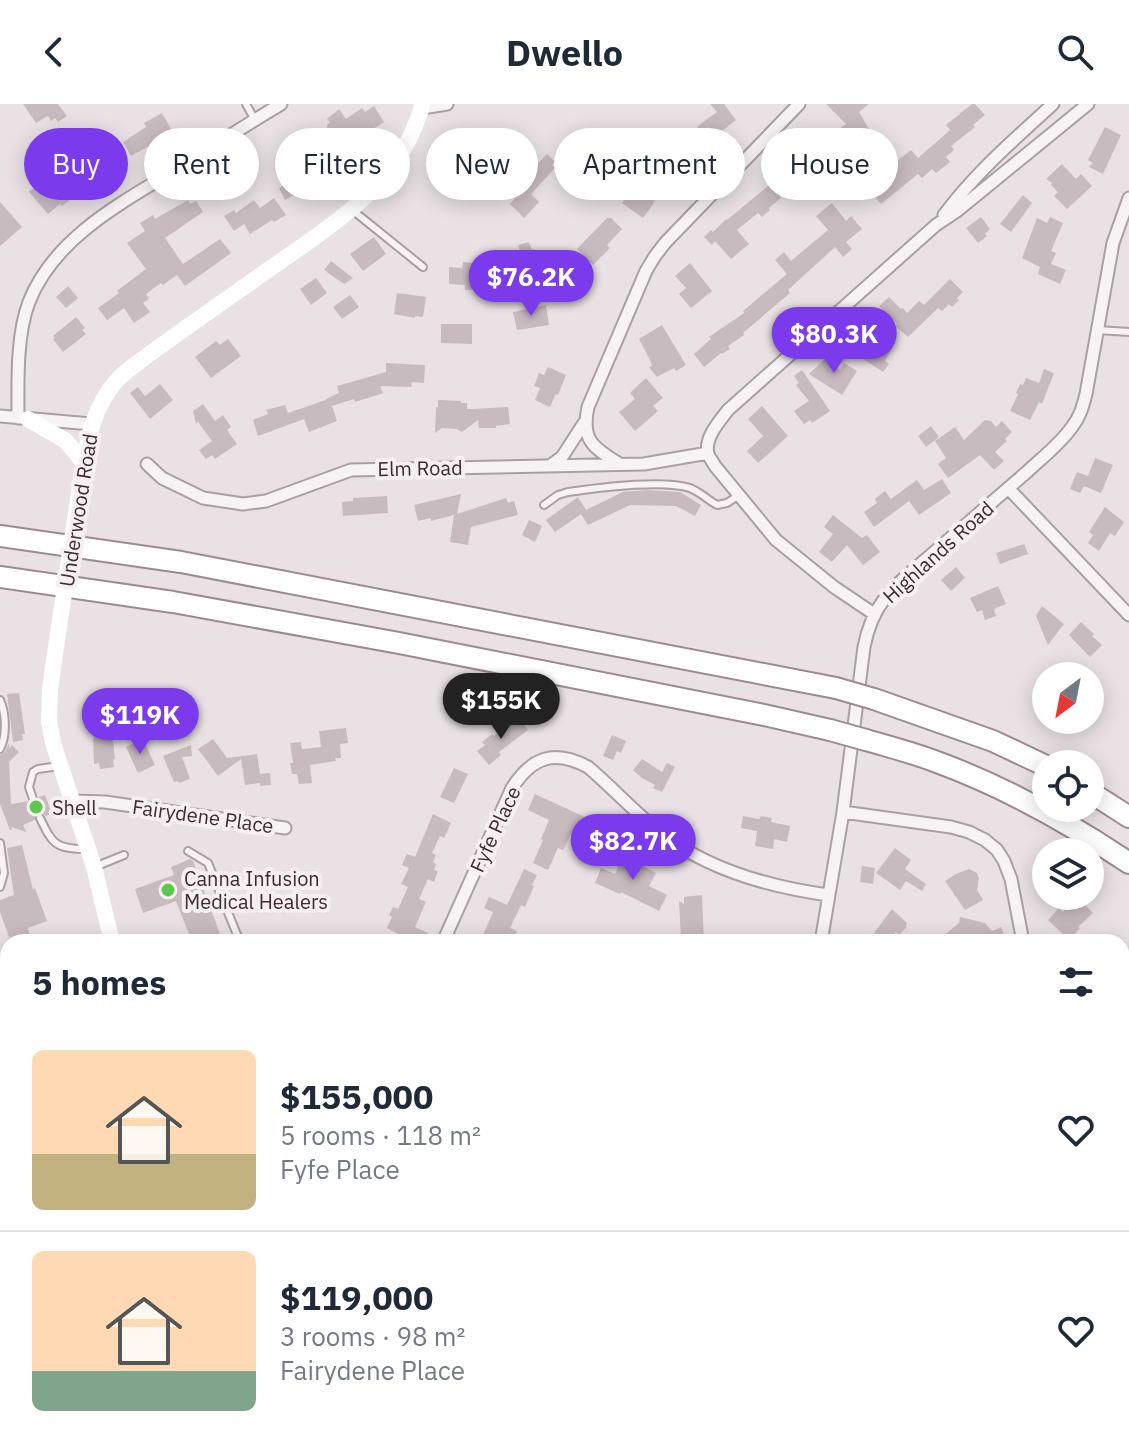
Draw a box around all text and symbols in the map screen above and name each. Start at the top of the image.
text: Dwello [506,29,623,76]
icon: back [32,30,76,74]
icon: search [1053,30,1097,74]
chip: Buy [24,128,128,200]
chip: Rent [144,128,259,200]
chip: Filters [275,128,410,200]
chip: New [426,128,538,200]
chip: Apartment [554,128,745,200]
chip: House [761,128,898,200]
pin: $76.2K [466,250,596,318]
text: $76.2K [487,259,575,293]
pin: $80.3K [769,307,899,375]
text: $80.3K [790,316,878,350]
street label: Underwood Road [53,431,103,589]
street label: Elm Road [377,454,463,482]
street label: Highlands Road [877,495,999,609]
north arrow [1032,662,1104,734]
map controls [1032,662,1104,910]
pin: $155K [445,673,557,741]
text: $155K [461,682,541,716]
pin: $119K [84,688,196,756]
text: $119K [100,697,180,731]
button: locate [1032,750,1104,822]
street label: Fyfe Place [463,782,527,876]
street label: Fairydene Place [131,793,275,839]
place label: Shell [52,794,97,821]
marker: Shell [27,798,45,816]
pin: $82.7K [568,814,698,882]
text: $82.7K [589,823,677,857]
button: layers [1032,838,1104,910]
place label: Canna Infusion Medical Healers [184,865,328,915]
marker: Canna Infusion Medical Healers [159,881,177,899]
text: 5 homes [32,960,167,1004]
icon: filters [1054,960,1098,1004]
text: $155,000 [280,1074,433,1118]
icon: home [96,1082,192,1178]
icon: heart [1054,1108,1098,1152]
text: 5 rooms · 118 m² [280,1118,481,1152]
text: Fyfe Place [280,1152,400,1186]
text: $119,000 [280,1275,433,1319]
icon: home [96,1283,192,1379]
icon: heart [1054,1309,1098,1353]
text: 3 rooms · 98 m² [280,1319,465,1353]
text: Fairydene Place [280,1353,465,1387]

